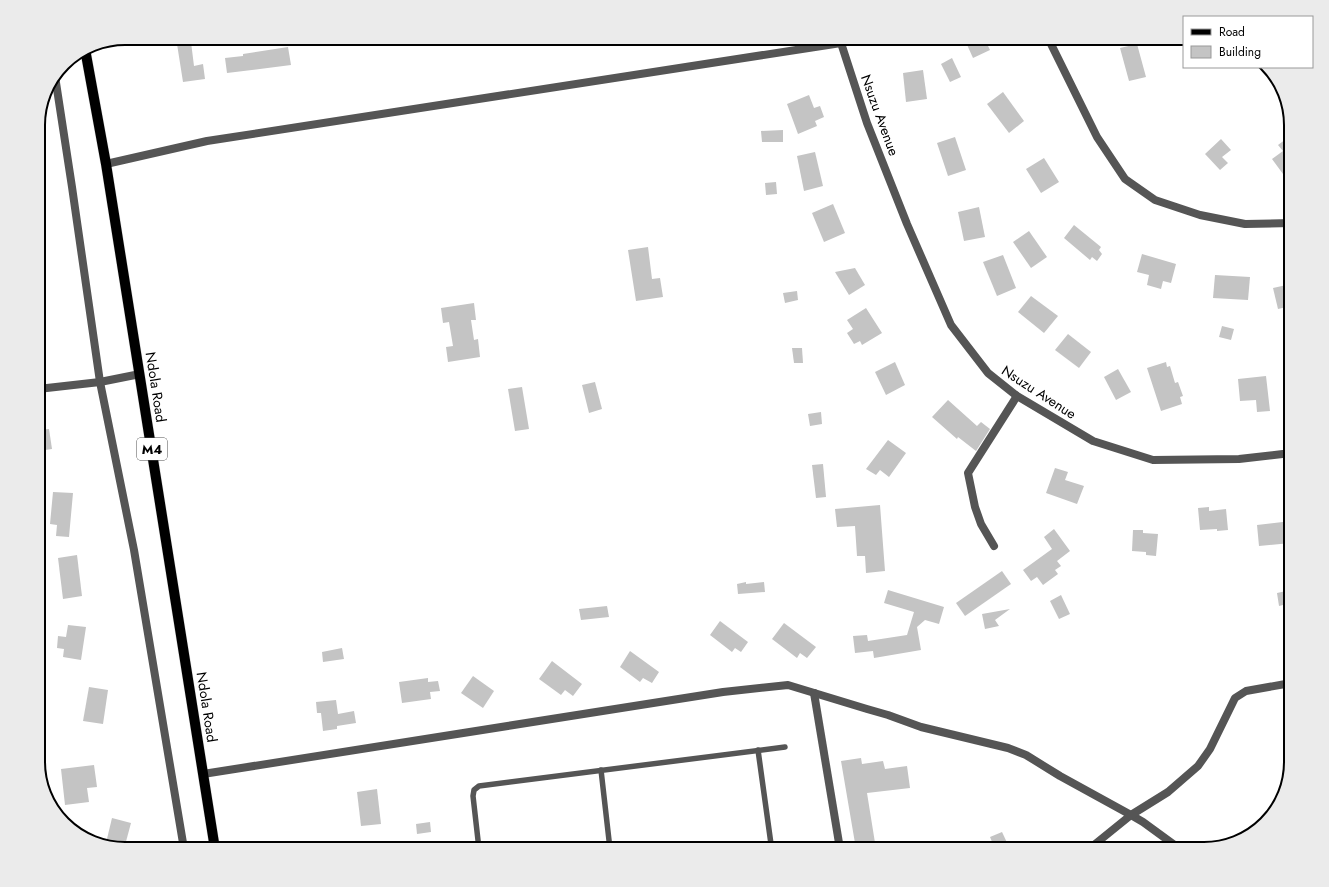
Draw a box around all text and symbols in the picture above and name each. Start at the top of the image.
legend [1183,16,1313,68]
text: Road [1219,23,1245,41]
text: Building [1219,43,1261,61]
street label: Nsuzu Avenue [856,71,904,159]
street label: Ndola Road [141,350,171,424]
street label: Nsuzu Avenue [998,360,1080,424]
road number: M4 [137,438,167,460]
street label: Ndola Road [192,670,222,744]

